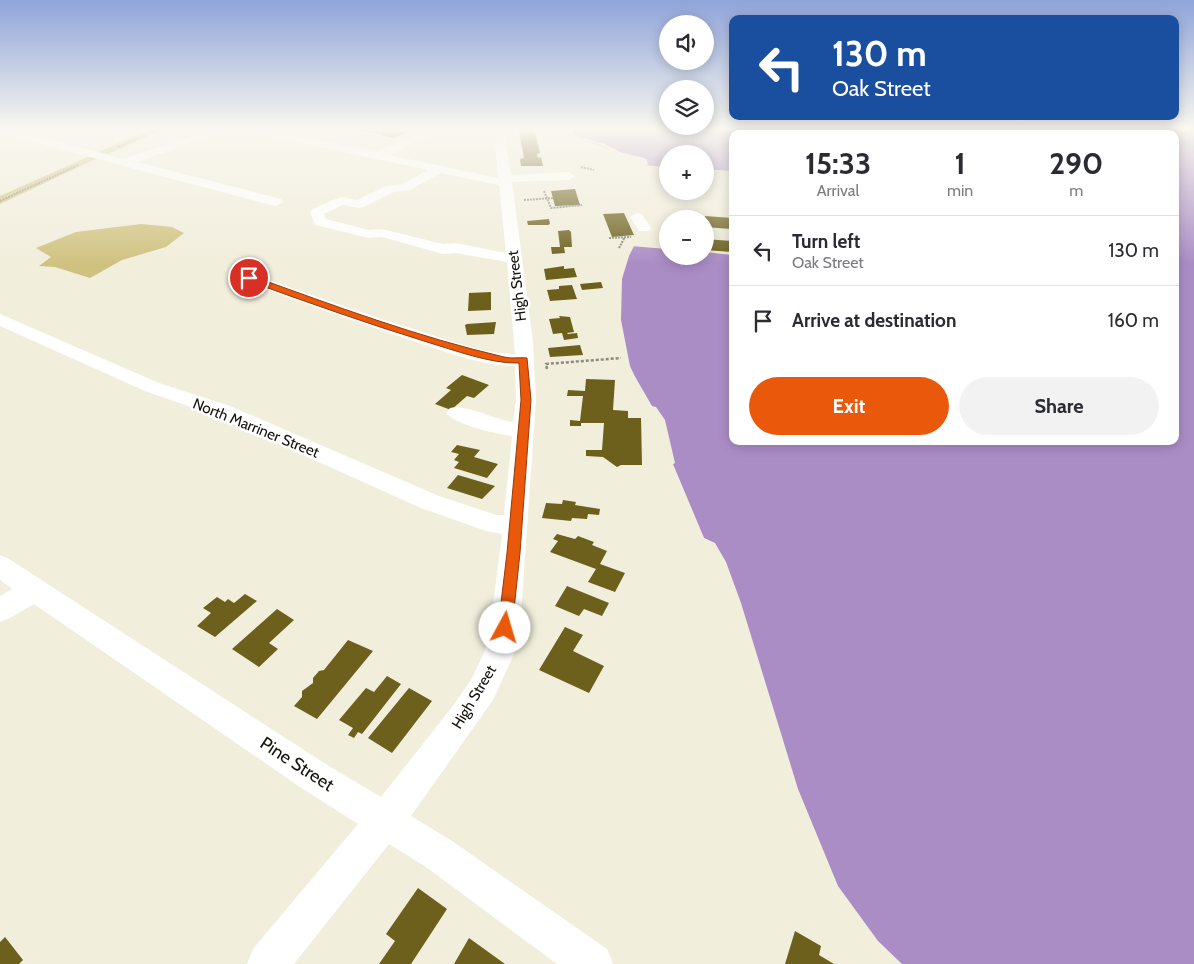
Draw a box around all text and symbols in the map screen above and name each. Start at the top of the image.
map controls [659,15,714,265]
button: sound [659,15,714,70]
text: 130 m [832,32,927,75]
icon: left [749,35,814,100]
text: Oak Street [832,75,931,102]
button: layers [659,80,714,135]
button: + [659,145,714,200]
text: 15:33 [805,145,871,182]
text: 1 [955,145,966,182]
text: 290 [1049,145,1103,182]
text: Arrival [817,181,859,200]
text: min [947,181,973,200]
text: m [1069,181,1083,200]
button: − [659,210,714,265]
text: Turn left [792,230,860,253]
icon: left [749,237,777,265]
text: 130 m [1108,239,1159,262]
street label: High Street [504,250,530,322]
text: Oak Street [792,253,864,272]
pin [228,257,270,299]
icon: arrive [235,264,263,292]
icon: arrive [749,307,777,335]
text: Arrive at destination [792,309,956,332]
text: 160 m [1108,309,1159,332]
button: Exit [749,377,949,435]
button: Share [959,377,1159,435]
street label: North Marriner Street [190,394,322,462]
position arrow [478,601,530,653]
street label: High Street [448,662,500,732]
street label: Pine Street [256,732,338,796]

